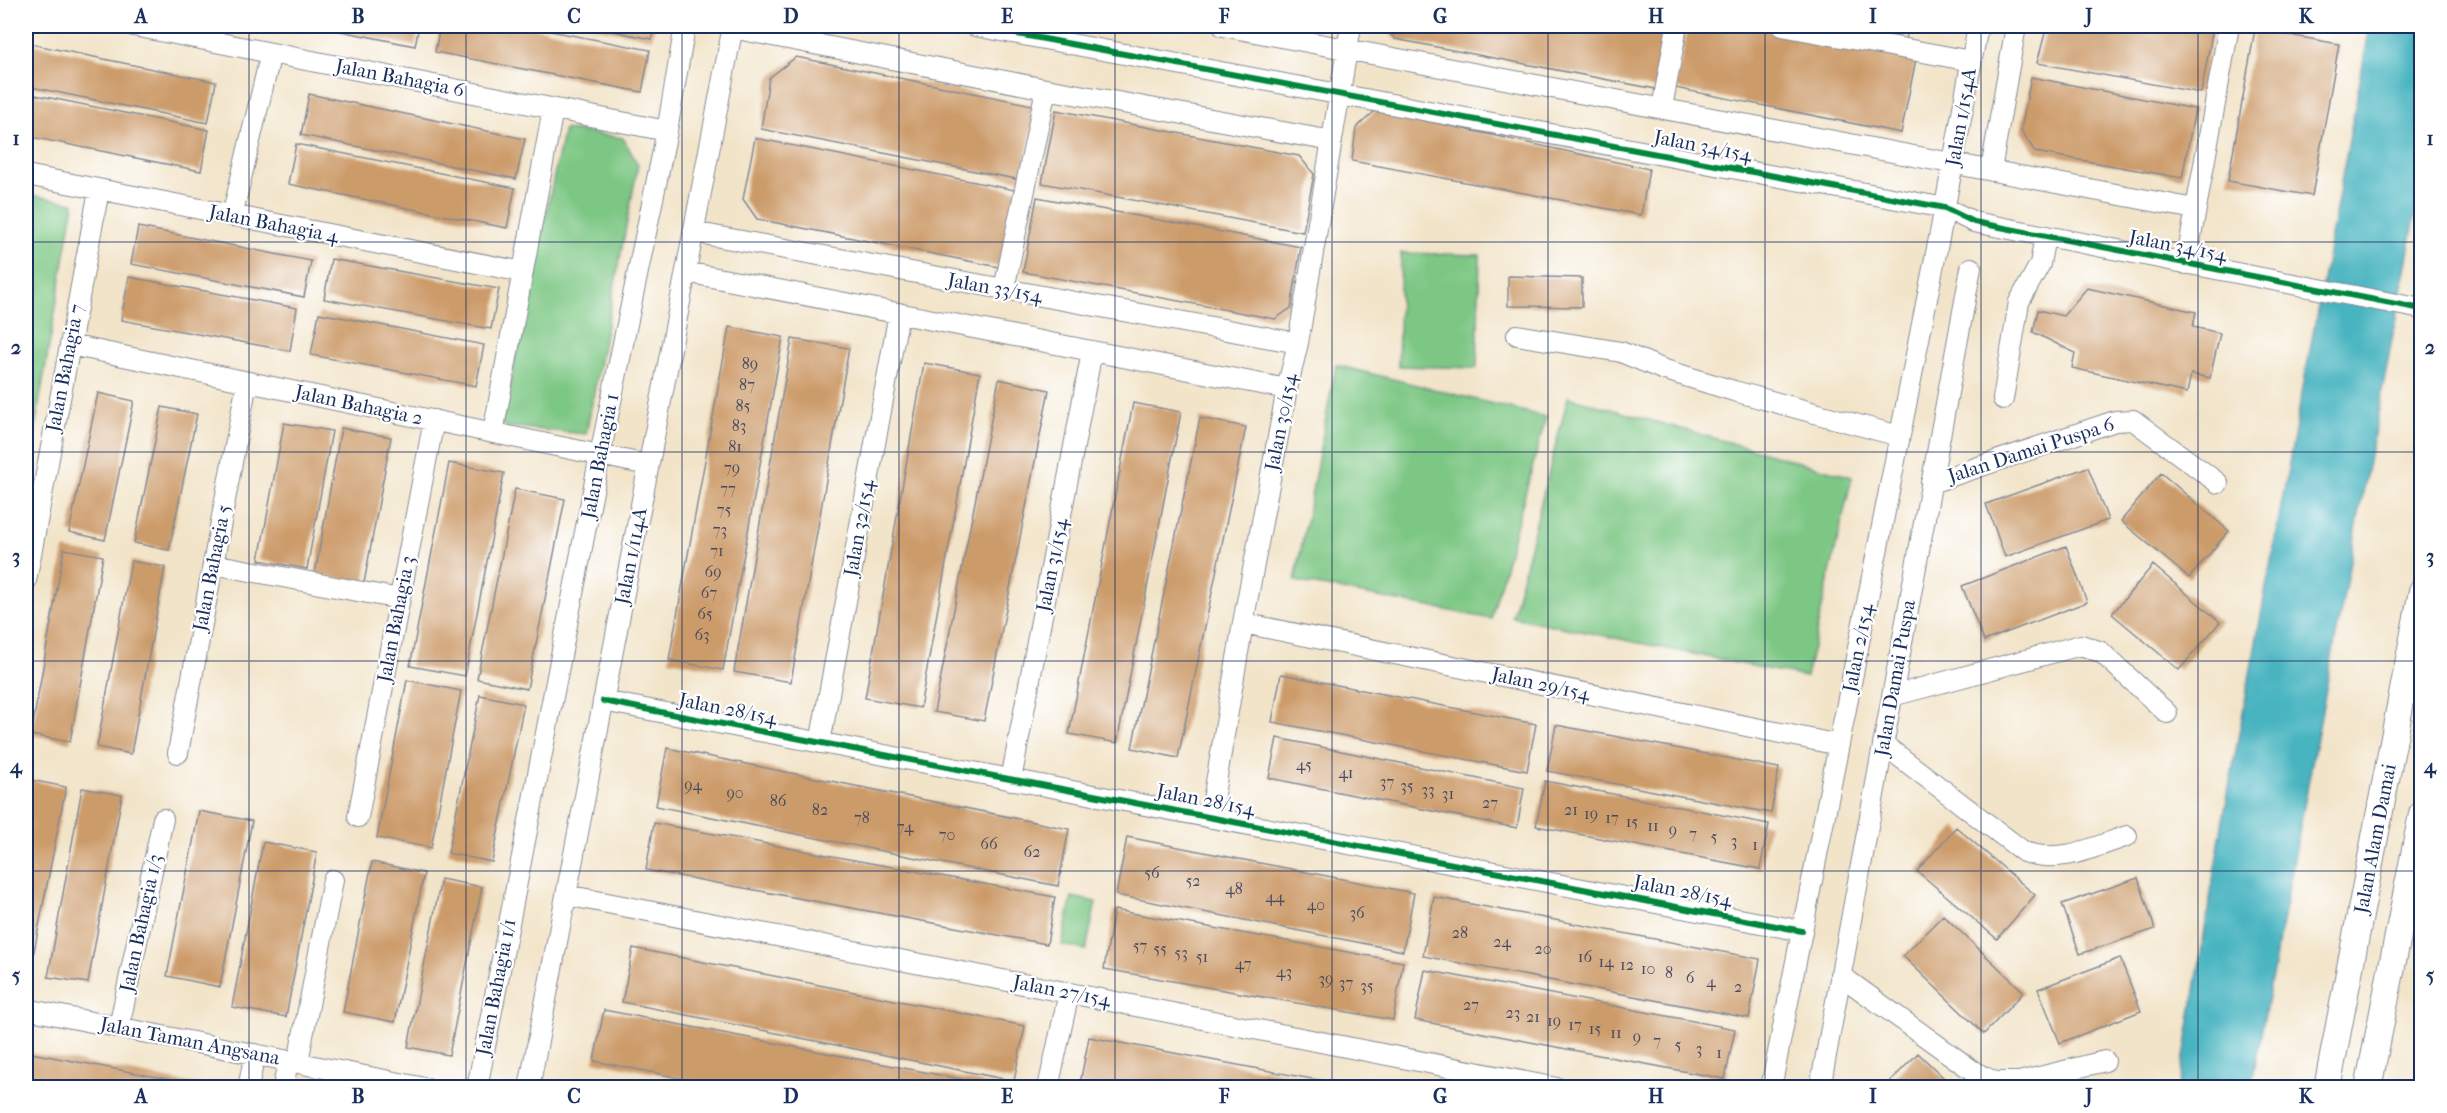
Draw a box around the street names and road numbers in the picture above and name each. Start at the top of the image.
street label: Jalan Bahagia 6 [332,54,467,102]
street label: Jalan 1/154A [1941,65,1981,170]
street label: Jalan 34/154 [1650,125,1755,167]
street label: Jalan Bahagia 4 [205,200,342,248]
street label: Jalan 34/154 [2125,225,2230,267]
street label: Jalan 33/154 [944,268,1045,308]
street label: Jalan Bahagia 7 [41,302,89,436]
street label: Jalan 30/154 [1260,370,1302,475]
street label: Jalan Bahagia 2 [291,380,425,430]
street label: Jalan Bahagia 1 [576,391,623,523]
street label: Jalan Damai Puspa 6 [1943,412,2117,488]
street label: Jalan 32/154 [839,477,879,580]
street label: Jalan Bahagia 5 [188,503,236,635]
street label: Jalan 1/114A [610,505,652,608]
street label: Jalan 31/154 [1031,515,1073,616]
street label: Jalan Bahagia 3 [372,554,420,686]
street label: Jalan Damai Puspa [1870,597,1920,760]
street label: Jalan 2/154 [1838,601,1878,696]
street label: Jalan 29/154 [1488,662,1594,706]
street label: Jalan 28/154 [675,688,780,730]
street label: Jalan Alam Damai [2349,762,2400,917]
street label: Jalan 28/154 [1153,779,1258,821]
street label: Jalan Bahagia 1/3 [115,852,167,996]
street label: Jalan 28/154 [1630,870,1735,912]
street label: Jalan Bahagia 1/1 [471,917,521,1059]
street label: Jalan 27/154 [1009,970,1114,1012]
street label: Jalan Taman Angsana [96,1012,283,1070]

